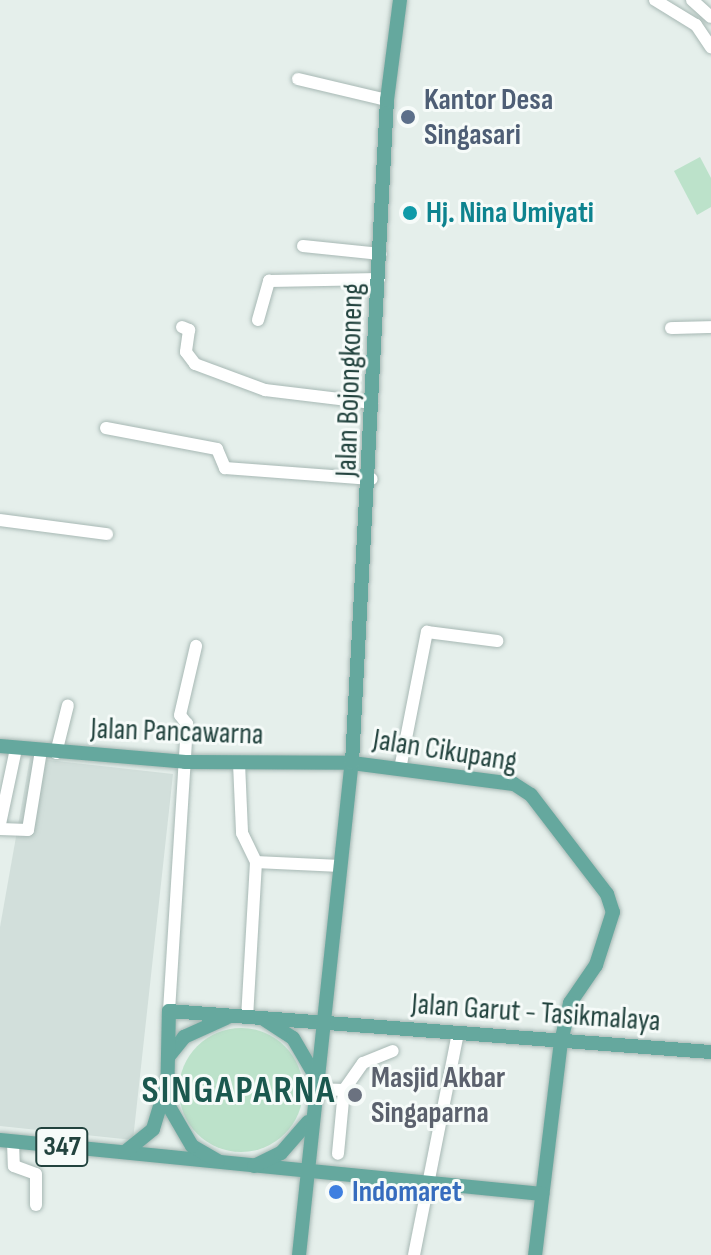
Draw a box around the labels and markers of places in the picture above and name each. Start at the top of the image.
place label: Kantor Desa Singasari [424,82,553,152]
marker: Kantor Desa Singasari [399,108,417,126]
place label: Hj. Nina Umiyati [426,195,594,231]
marker: Hj. Nina Umiyati [401,204,419,222]
place label: Masjid Akbar Singaparna [371,1060,505,1130]
marker: Masjid Akbar Singaparna [346,1086,364,1104]
place label: Indomaret [352,1174,462,1210]
marker: Indomaret [327,1183,345,1201]

